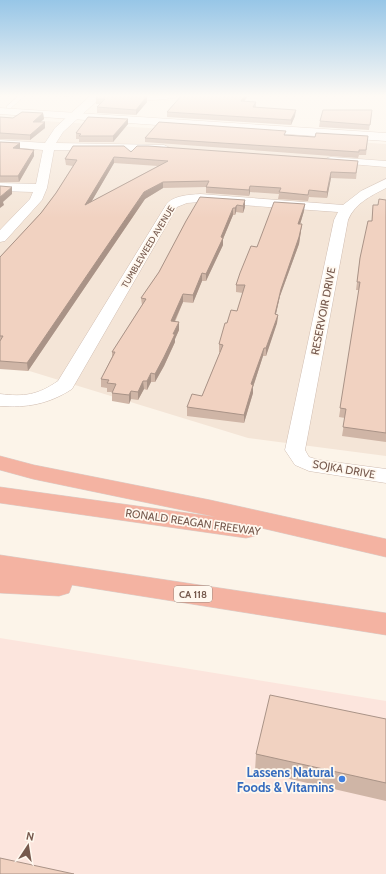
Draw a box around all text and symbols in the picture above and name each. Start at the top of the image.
street label: TUMBLEWEED AVENUE [119,204,176,290]
street label: RESERVOIR DRIVE [308,266,338,356]
street label: SOJKA DRIVE [312,457,376,481]
street label: RONALD REAGAN FREEWAY [125,506,262,539]
road number: CA 118 [174,586,212,602]
place label: Lassens Natural Foods & Vitamins [237,764,335,795]
marker: Lassens Natural Foods & Vitamins [337,774,347,784]
north arrow [8,826,48,866]
text: N [25,829,35,844]

